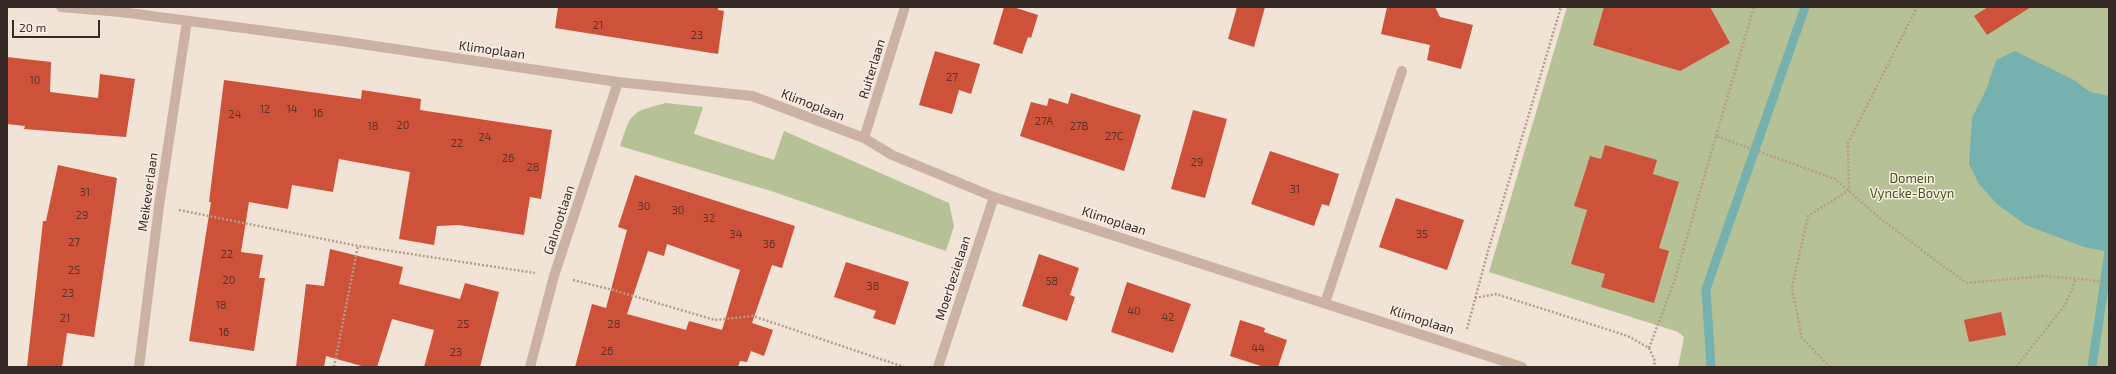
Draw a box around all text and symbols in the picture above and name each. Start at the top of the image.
scale bar [14,12,102,38]
house number: 21 [593,18,603,32]
text: 20 m [19,20,46,34]
house number: 23 [691,28,703,42]
street label: Ruiterlaan [856,37,888,101]
street label: Klimoplaan [458,38,526,62]
house number: 27 [946,70,958,84]
house number: 10 [29,73,41,87]
street label: Klimoplaan [779,86,847,124]
house number: 12 [260,102,270,116]
house number: 14 [286,102,298,116]
house number: 16 [313,106,323,120]
house number: 24 [229,107,241,121]
house number: 27A [1035,114,1053,128]
house number: 20 [397,118,409,132]
house number: 18 [367,119,379,133]
house number: 27B [1070,119,1088,133]
house number: 27C [1105,129,1123,143]
house number: 24 [479,130,491,144]
house number: 22 [451,136,463,150]
street label: Meikeverlaan [135,151,161,233]
house number: 26 [502,151,514,165]
house number: 29 [1191,155,1203,169]
house number: 28 [527,160,539,174]
park label: Domein Vyncke-Bovyn [1870,171,1954,202]
house number: 31 [1290,182,1300,196]
street label: Galnootlaan [540,183,578,257]
house number: 31 [80,185,90,199]
house number: 30 [638,199,650,213]
house number: 30 [672,203,684,217]
street label: Klimoplaan [1080,203,1148,239]
house number: 29 [76,208,88,222]
house number: 32 [703,211,715,225]
house number: 34 [730,227,742,241]
house number: 35 [1416,227,1428,241]
street label: Moerbezielaan [932,234,974,322]
house number: 27 [68,235,80,249]
house number: 36 [763,237,775,251]
house number: 22 [221,247,233,261]
house number: 25 [68,263,80,277]
house number: 20 [223,273,235,287]
house number: 58 [1046,274,1058,288]
house number: 38 [867,279,879,293]
house number: 23 [62,286,74,300]
house number: 18 [215,298,227,312]
street label: Klimoplaan [1388,302,1456,338]
house number: 40 [1127,304,1141,318]
house number: 42 [1162,310,1174,324]
house number: 21 [60,311,70,325]
house number: 25 [457,317,469,331]
house number: 28 [608,317,620,331]
house number: 16 [219,325,229,339]
house number: 44 [1251,341,1265,355]
house number: 26 [601,344,613,358]
house number: 23 [450,345,462,359]

